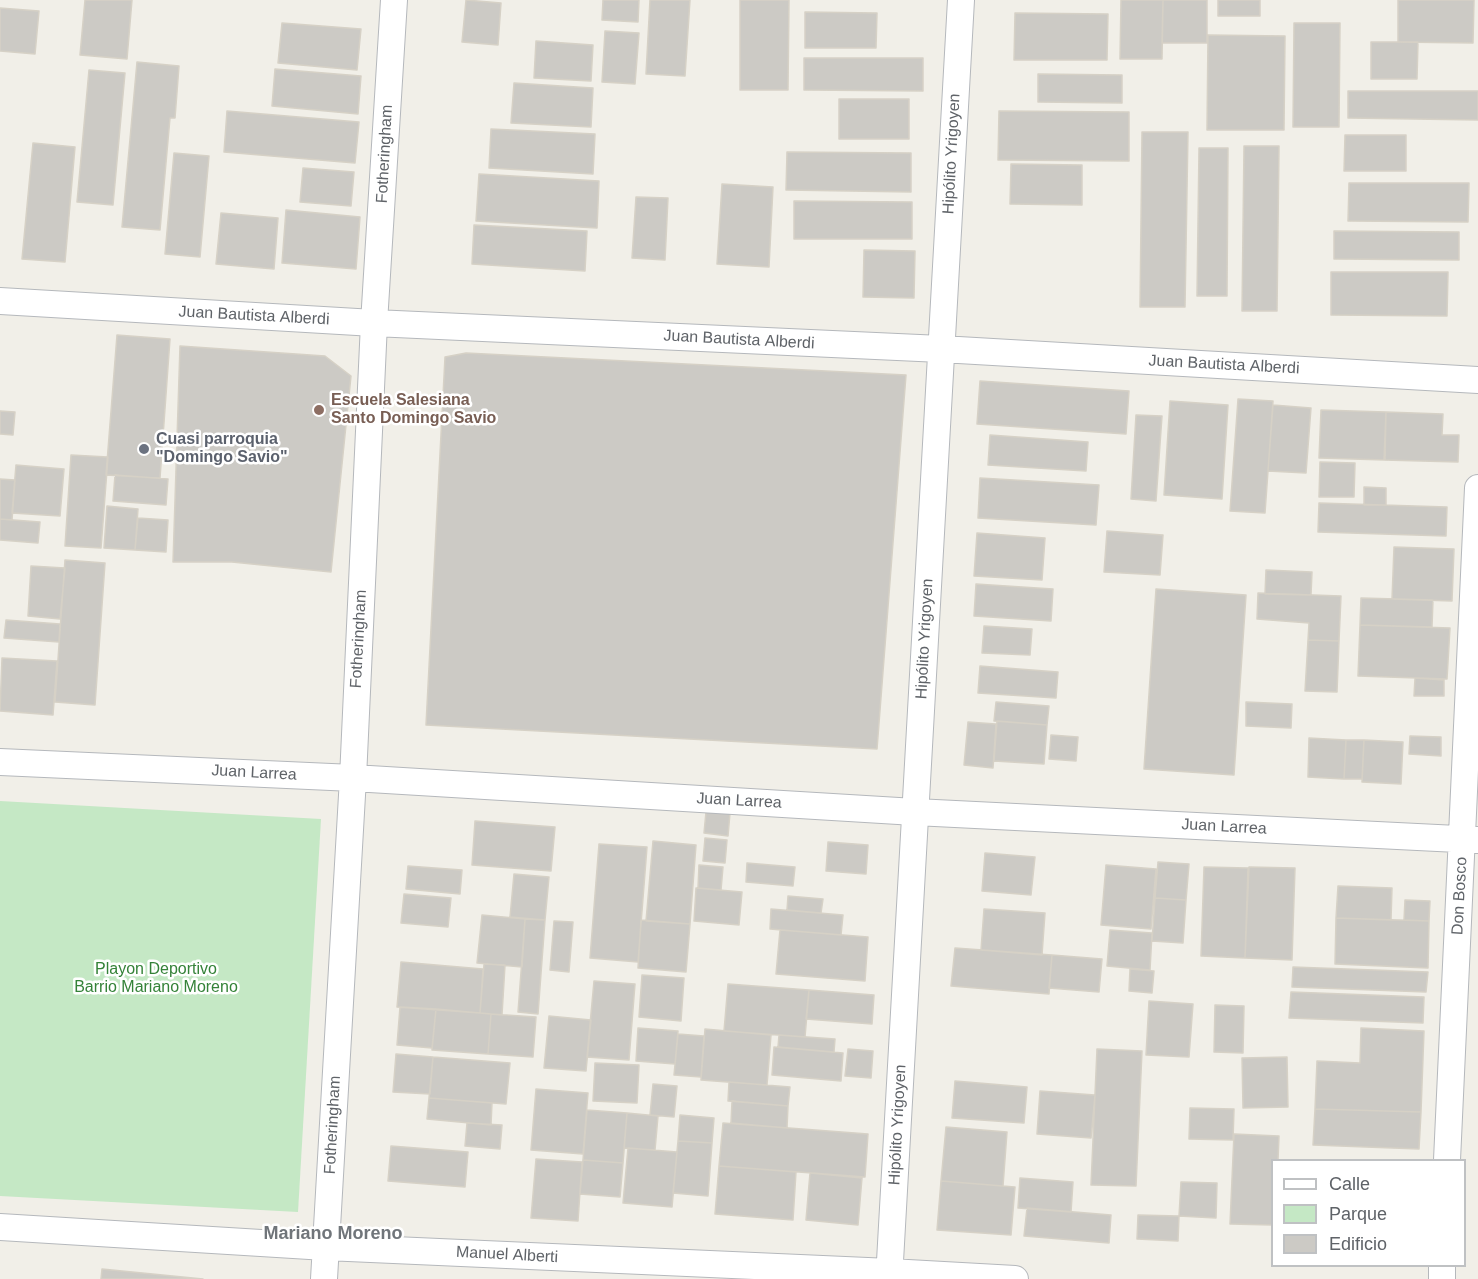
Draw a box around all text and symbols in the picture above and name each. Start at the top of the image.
street label: Hipólito Yrigoyen [939,93,965,215]
street label: Fotheringham [373,104,397,204]
street label: Juan Bautista Alberdi [178,302,330,330]
street label: Juan Bautista Alberdi [663,326,815,354]
street label: Juan Bautista Alberdi [1148,351,1300,379]
place label: Escuela Salesiana Santo Domingo Savio [331,391,496,429]
marker: Escuela Salesiana Santo Domingo Savio [312,403,326,417]
place label: Cuasi parroquia "Domingo Savio" [156,430,288,468]
marker: Cuasi parroquia "Domingo Savio" [137,442,151,456]
street label: Hipólito Yrigoyen [912,578,938,700]
street label: Fotheringham [347,589,371,689]
street label: Juan Larrea [211,761,297,785]
street label: Juan Larrea [696,789,782,813]
street label: Juan Larrea [1181,815,1267,839]
street label: Don Bosco [1448,856,1472,936]
park label: Playon Deportivo Barrio Mariano Moreno [74,960,238,998]
street label: Hipólito Yrigoyen [885,1064,911,1186]
street label: Fotheringham [321,1075,345,1175]
legend [1271,1159,1466,1267]
text: Calle [1329,1174,1370,1194]
text: Parque [1329,1204,1387,1224]
district label: Mariano Moreno [263,1223,403,1245]
text: Edificio [1329,1234,1387,1254]
street label: Manuel Alberti [455,1243,559,1267]

